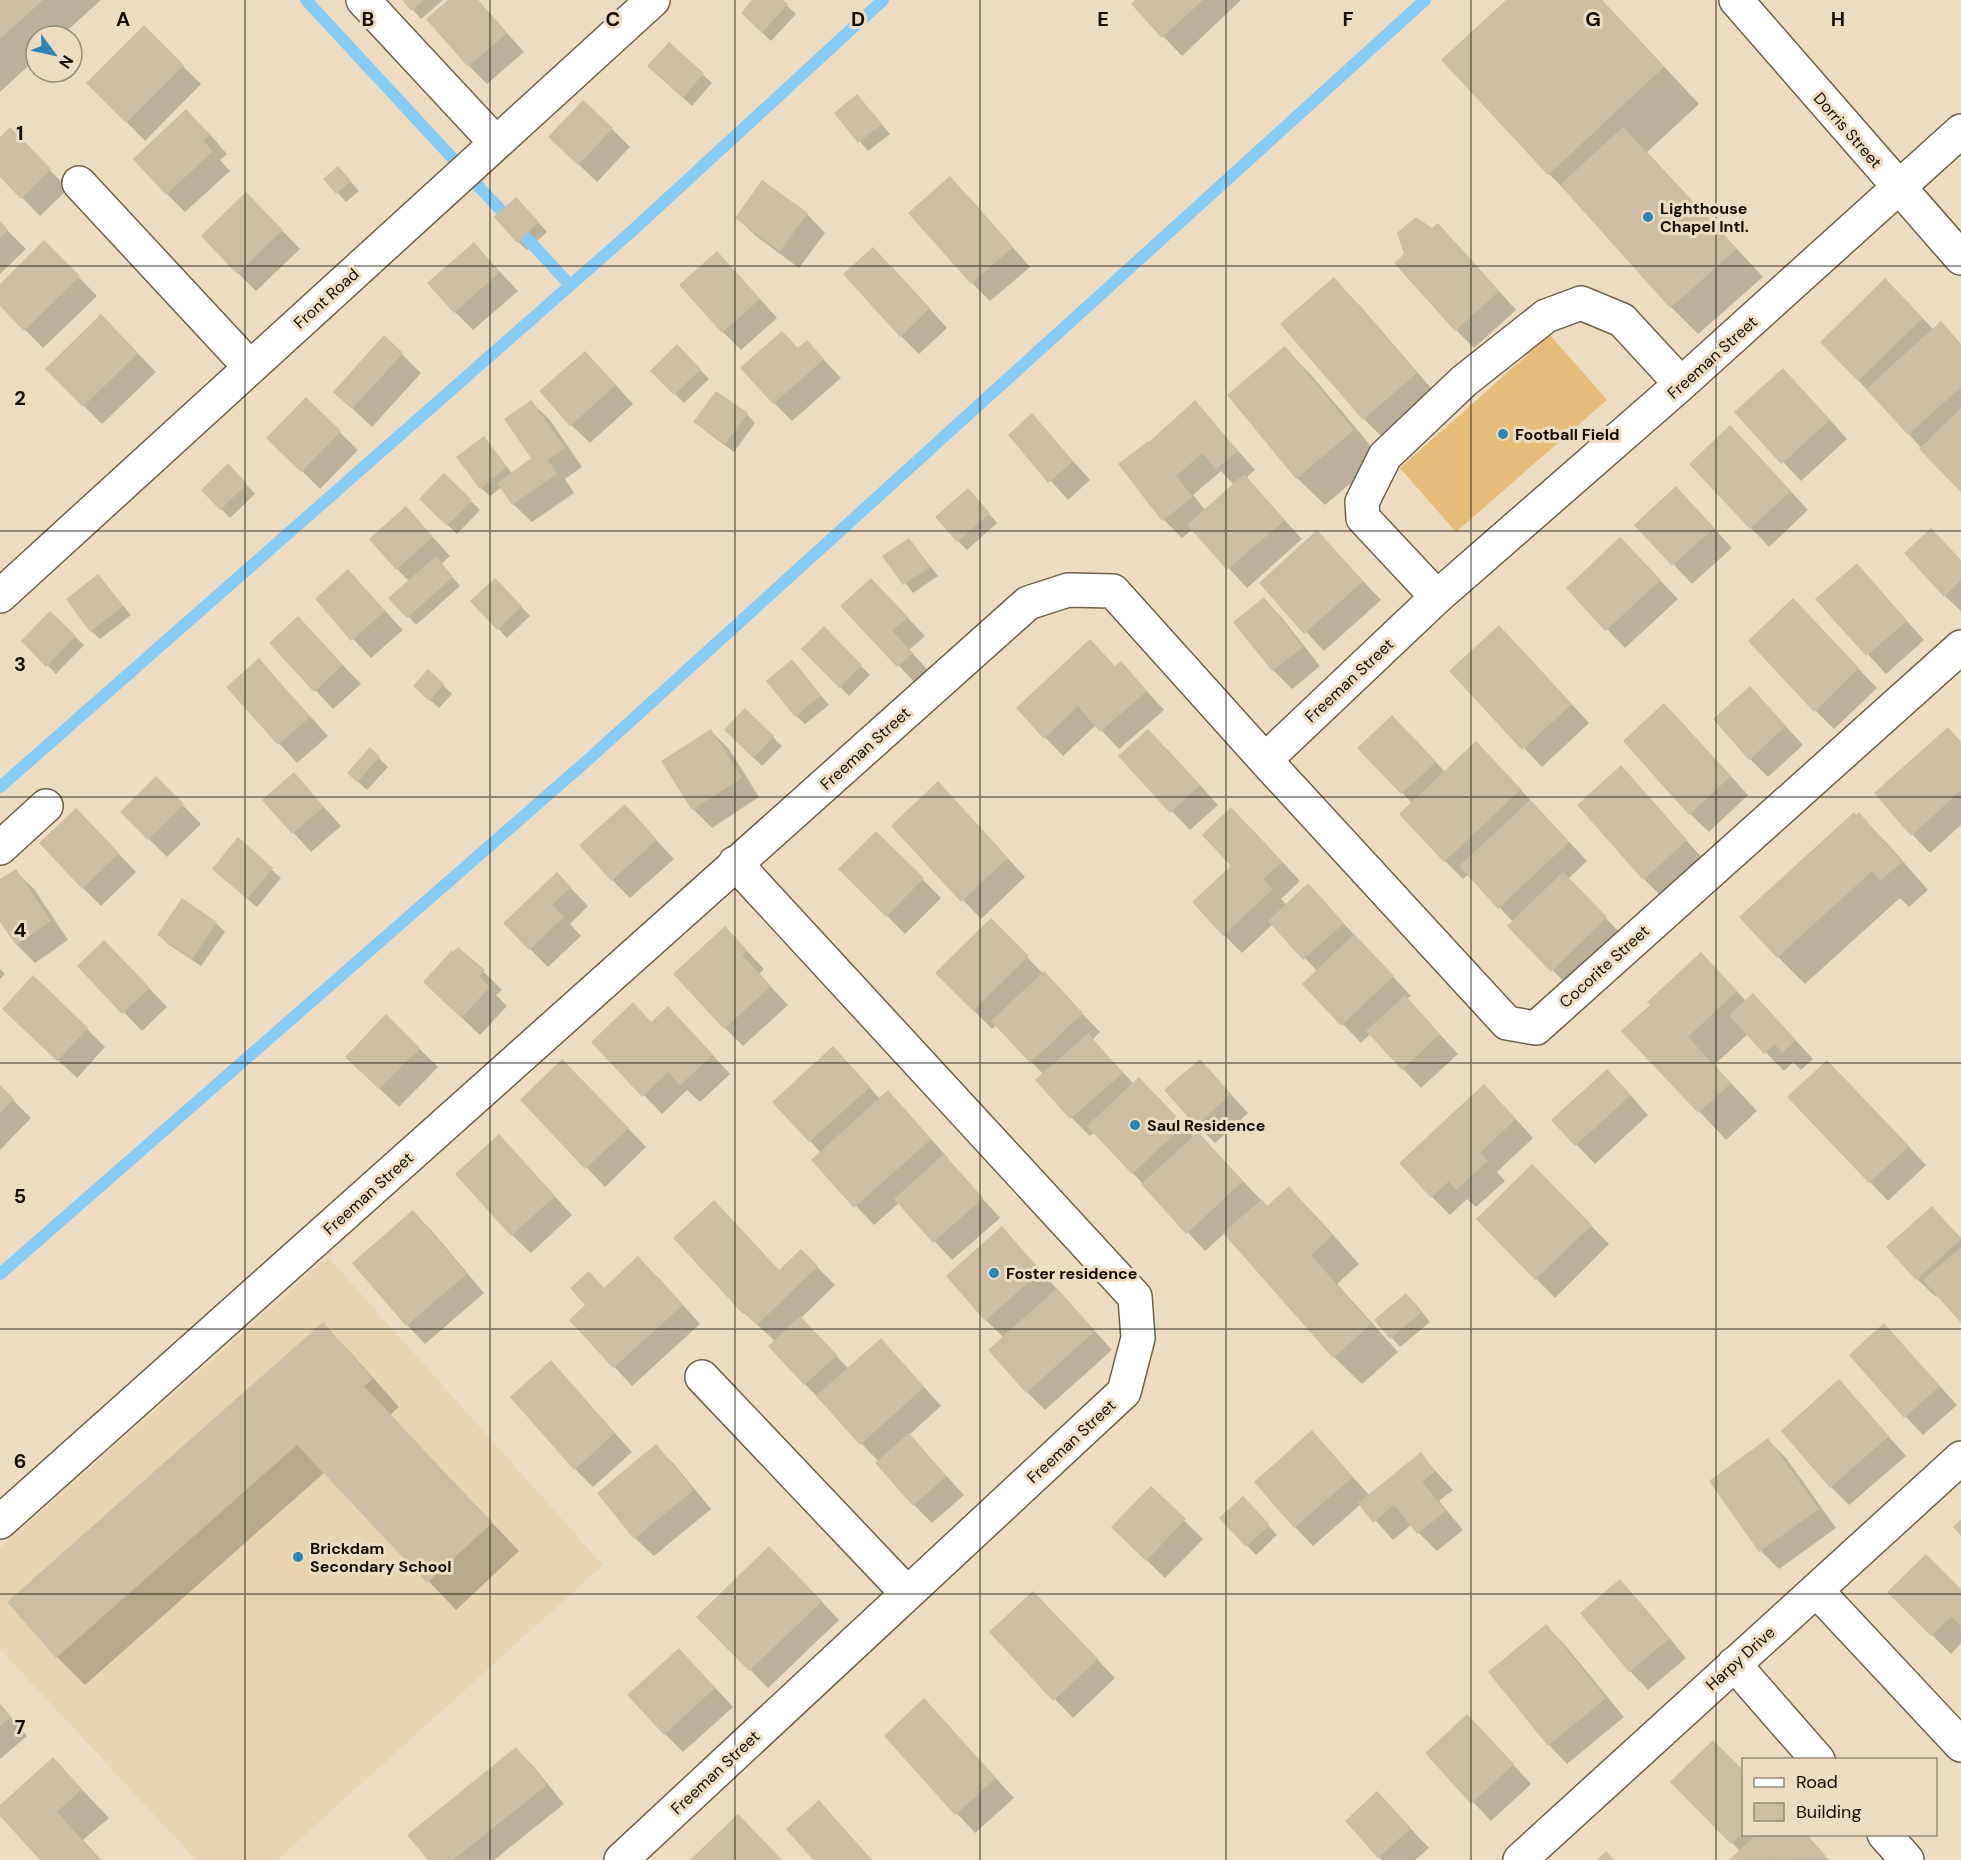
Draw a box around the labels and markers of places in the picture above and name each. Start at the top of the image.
place label: Lighthouse Chapel Intl. [1660,198,1749,237]
marker: Lighthouse Chapel Intl. [1641,210,1655,224]
place label: Football Field [1515,424,1619,445]
marker: Football Field [1496,427,1510,441]
place label: Saul Residence [1147,1115,1265,1136]
marker: Saul Residence [1128,1118,1142,1132]
place label: Foster residence [1006,1263,1137,1284]
marker: Foster residence [987,1266,1001,1280]
place label: Brickdam Secondary School [310,1538,452,1577]
marker: Brickdam Secondary School [291,1550,305,1564]

